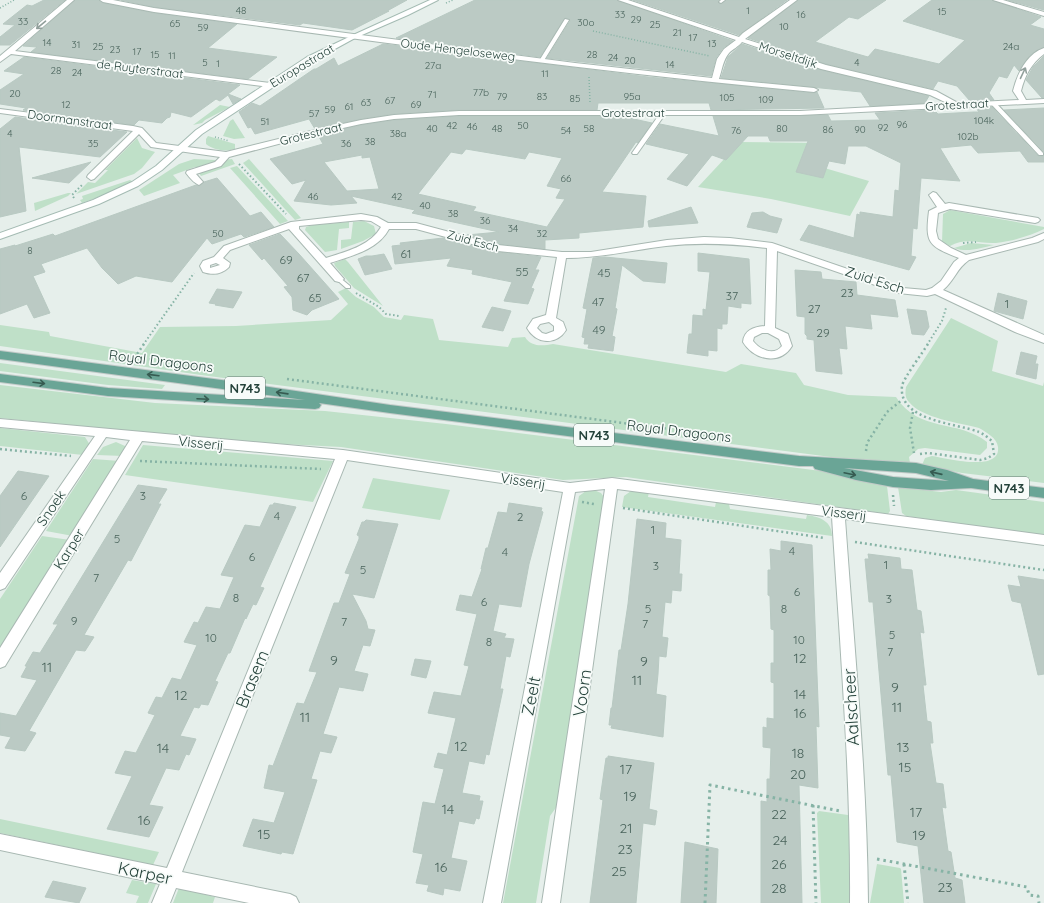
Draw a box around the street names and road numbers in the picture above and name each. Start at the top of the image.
street label: Oude Hengeloseweg [400,35,516,64]
street label: Morseltdijk [757,38,819,71]
street label: Europastraat [267,40,337,91]
street label: de Ruyterstraat [96,56,184,81]
street label: Grotestraat [925,95,989,114]
street label: Grotestraat [601,105,665,120]
street label: Doormanstraat [26,106,114,133]
street label: Grotestraat [278,119,344,148]
street label: Zuid Esch [446,226,501,255]
street label: Zuid Esch [843,262,907,298]
street label: Royal Dragoons [108,346,214,376]
road number: N743 [225,377,265,399]
street label: Royal Dragoons [626,416,732,446]
road number: N743 [574,424,614,446]
street label: Visserij [177,432,225,454]
street label: Visserij [499,469,547,493]
road number: N743 [989,477,1029,499]
street label: Snoek [32,486,70,530]
street label: Visserij [820,501,868,525]
street label: Karper [49,525,89,573]
street label: Brasem [230,647,273,711]
street label: Aalscheer [838,667,863,746]
street label: Voorn [568,668,595,718]
street label: Zeelt [516,674,545,717]
street label: Karper [116,857,175,889]

